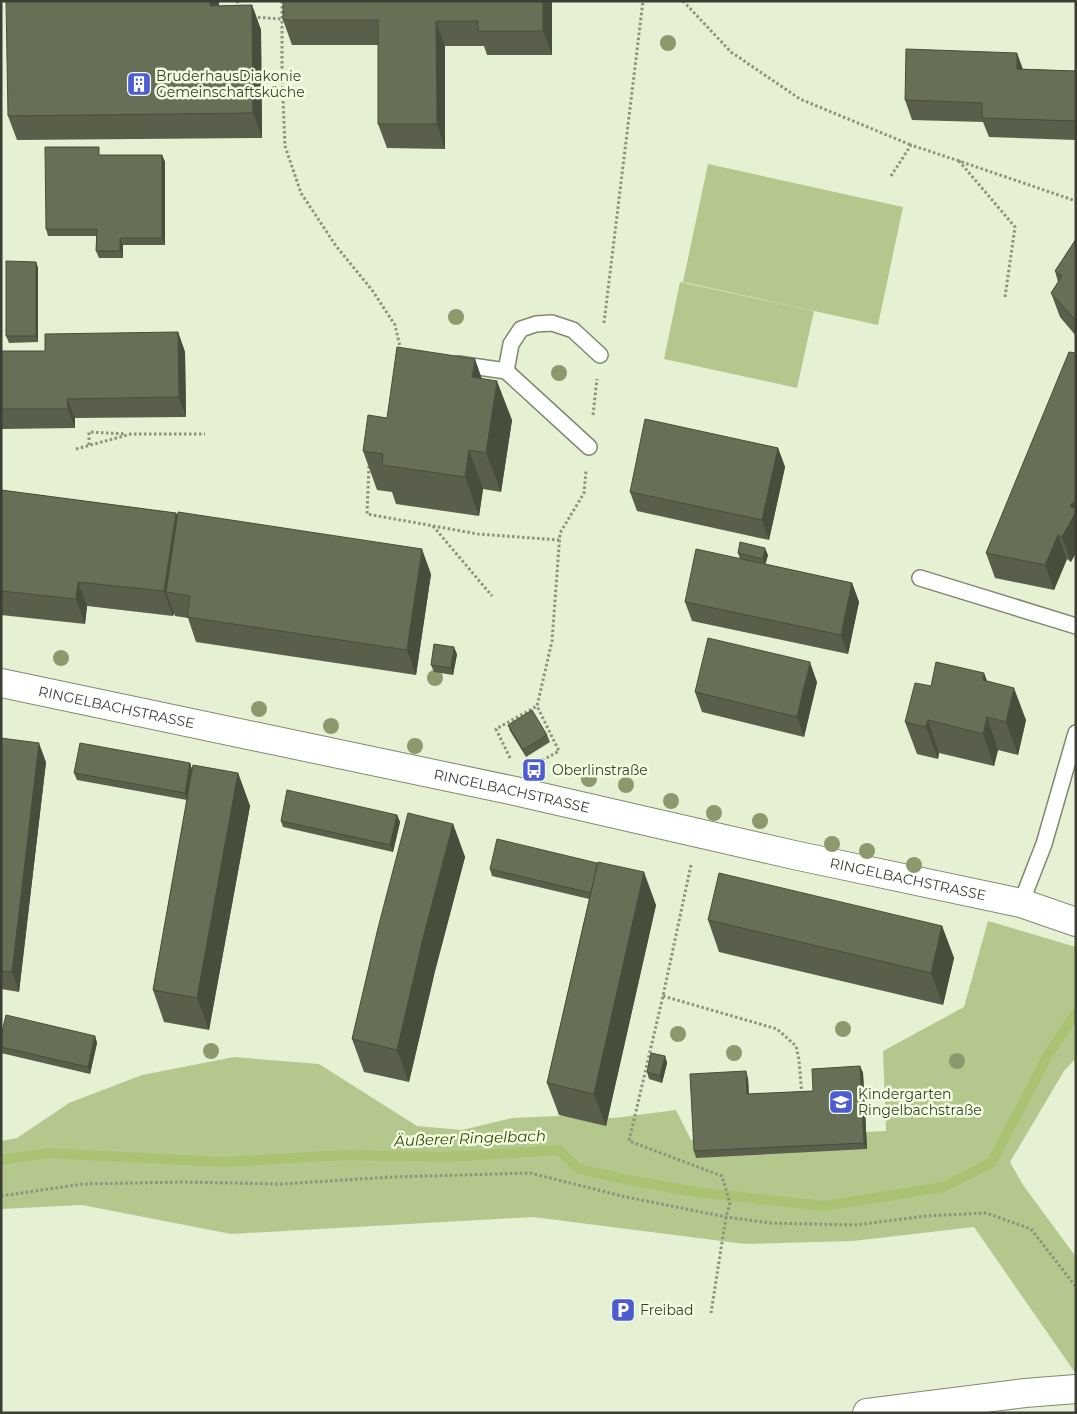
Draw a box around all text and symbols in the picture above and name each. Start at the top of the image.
place label: BruderhausDiakonie Gemeinschaftsküche [156,67,305,101]
building icon: BruderhausDiakonie Gemeinschaftsküche [126,71,152,97]
street label: RINGELBACHSTRASSE [37,682,196,732]
bus stop icon: Oberlinstraße [521,757,547,783]
place label: Oberlinstraße [552,761,648,779]
street label: RINGELBACHSTRASSE [432,765,591,817]
street label: RINGELBACHSTRASSE [828,854,988,904]
place label: Kindergarten Ringelbachstraße [858,1085,982,1119]
school or university icon: Kindergarten Ringelbachstraße [828,1089,854,1115]
water label: Äußerer Ringelbach [393,1126,546,1150]
parking icon: Freibad [610,1297,636,1323]
place label: Freibad [640,1301,694,1319]

